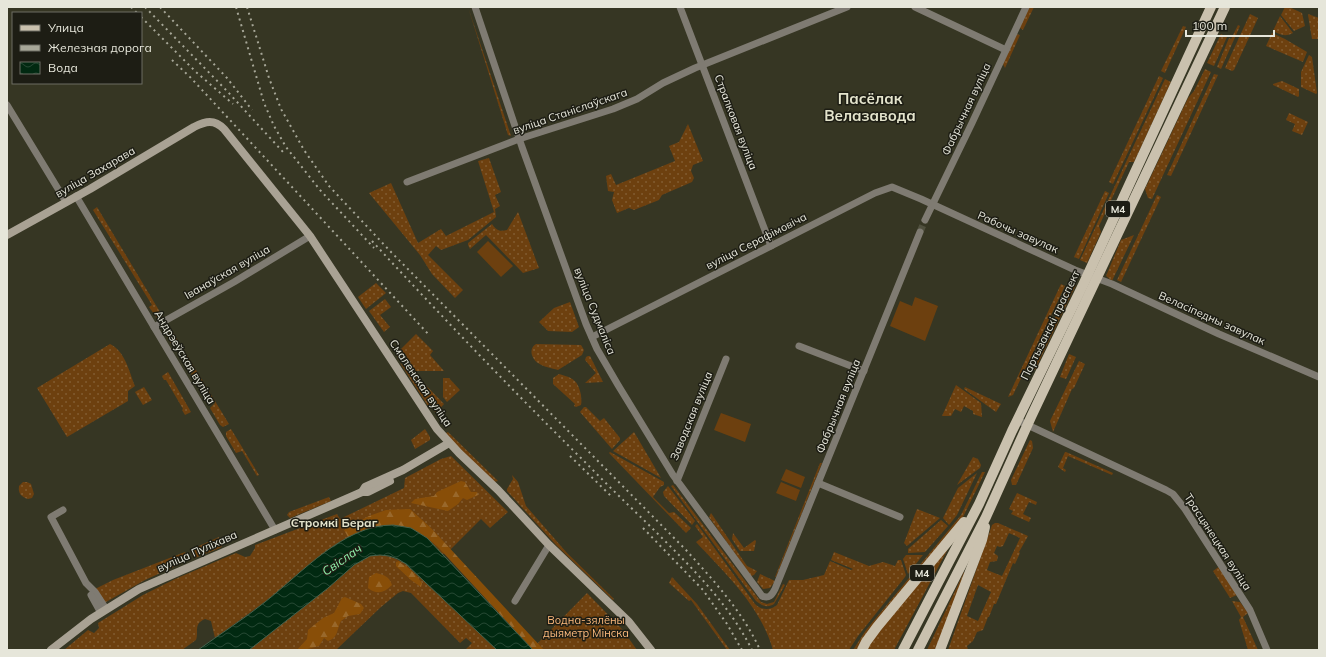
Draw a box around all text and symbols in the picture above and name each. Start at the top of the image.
legend [12,12,142,84]
scale bar [1186,12,1274,38]
text: 100 m [1192,18,1227,33]
text: Улица [47,20,84,35]
text: Железная дорога [48,40,152,55]
text: Вода [48,60,78,75]
street label: Фабрычная вуліца [938,61,994,157]
street label: Стралковая вуліца [711,72,761,172]
street label: вуліца Станіслаўскага [511,85,629,137]
district label: Пасёлак Велазавода [824,89,916,125]
street label: вуліца Захарава [53,143,137,201]
road number: М4 [1106,201,1130,217]
street label: Рабочы завулак [975,208,1061,256]
street label: вуліца Серафімовіча [703,209,809,273]
street label: Іванаўская вуліца [182,242,272,302]
street label: вуліца Судмаліса [571,265,619,357]
street label: Партызанскі праспект [1017,268,1083,382]
street label: Веласіпедны завулак [1157,288,1268,348]
street label: Андрэеўская вуліца [151,307,219,407]
street label: Смаленская вуліца [387,337,455,429]
street label: Фабрычная вуліца [813,357,863,455]
street label: Заводская вуліца [667,370,715,462]
street label: Трасцянецкая вуліца [1181,491,1255,593]
district label: Стромкі Бераг [291,515,378,530]
street label: вуліца Пуліхава [155,527,239,575]
water label: Свіслач [319,540,365,579]
road number: М4 [910,565,934,581]
park label: Водна-зялёны дыяметр Мінска [543,613,629,640]

